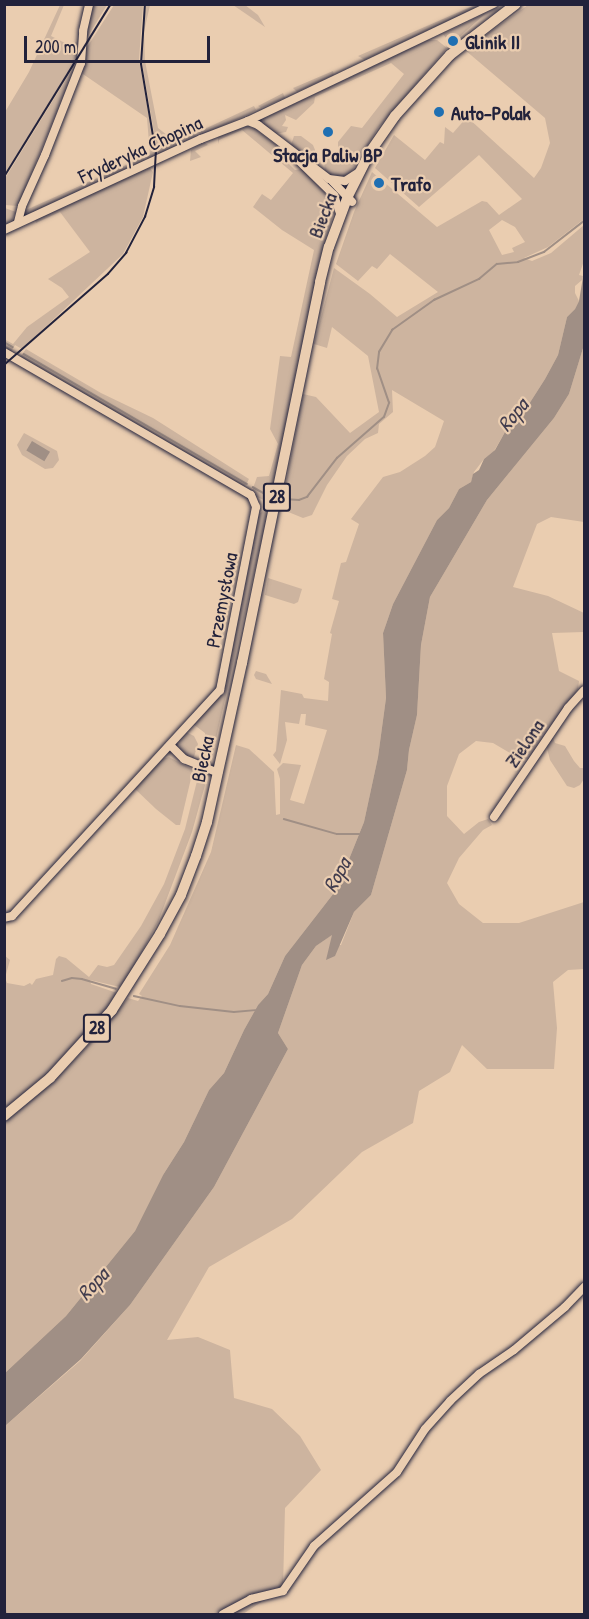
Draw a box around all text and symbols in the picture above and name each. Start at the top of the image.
scale bar [27,24,213,62]
place label: Glinik II [465,29,520,53]
text: 200 m [35,34,76,59]
marker: Glinik II [446,34,460,48]
place label: Auto-Polak [451,100,531,124]
marker: Auto-Polak [432,105,446,119]
street label: Fryderyka Chopina [74,110,206,188]
marker: Stacja Paliw BP [321,125,335,139]
place label: Stacja Paliw BP [273,142,383,166]
place label: Trafo [391,171,431,195]
marker: Trafo [372,176,386,190]
street label: Biecka [302,189,342,241]
water label: Ropa [492,393,534,437]
road number: 28 [262,482,292,512]
street label: Przemysłowa [200,550,242,650]
street label: Zielona [499,714,549,772]
street label: Biecka [185,734,219,784]
water label: Ropa [318,854,356,896]
road number: 28 [82,1013,112,1043]
water label: Ropa [72,1262,114,1306]

